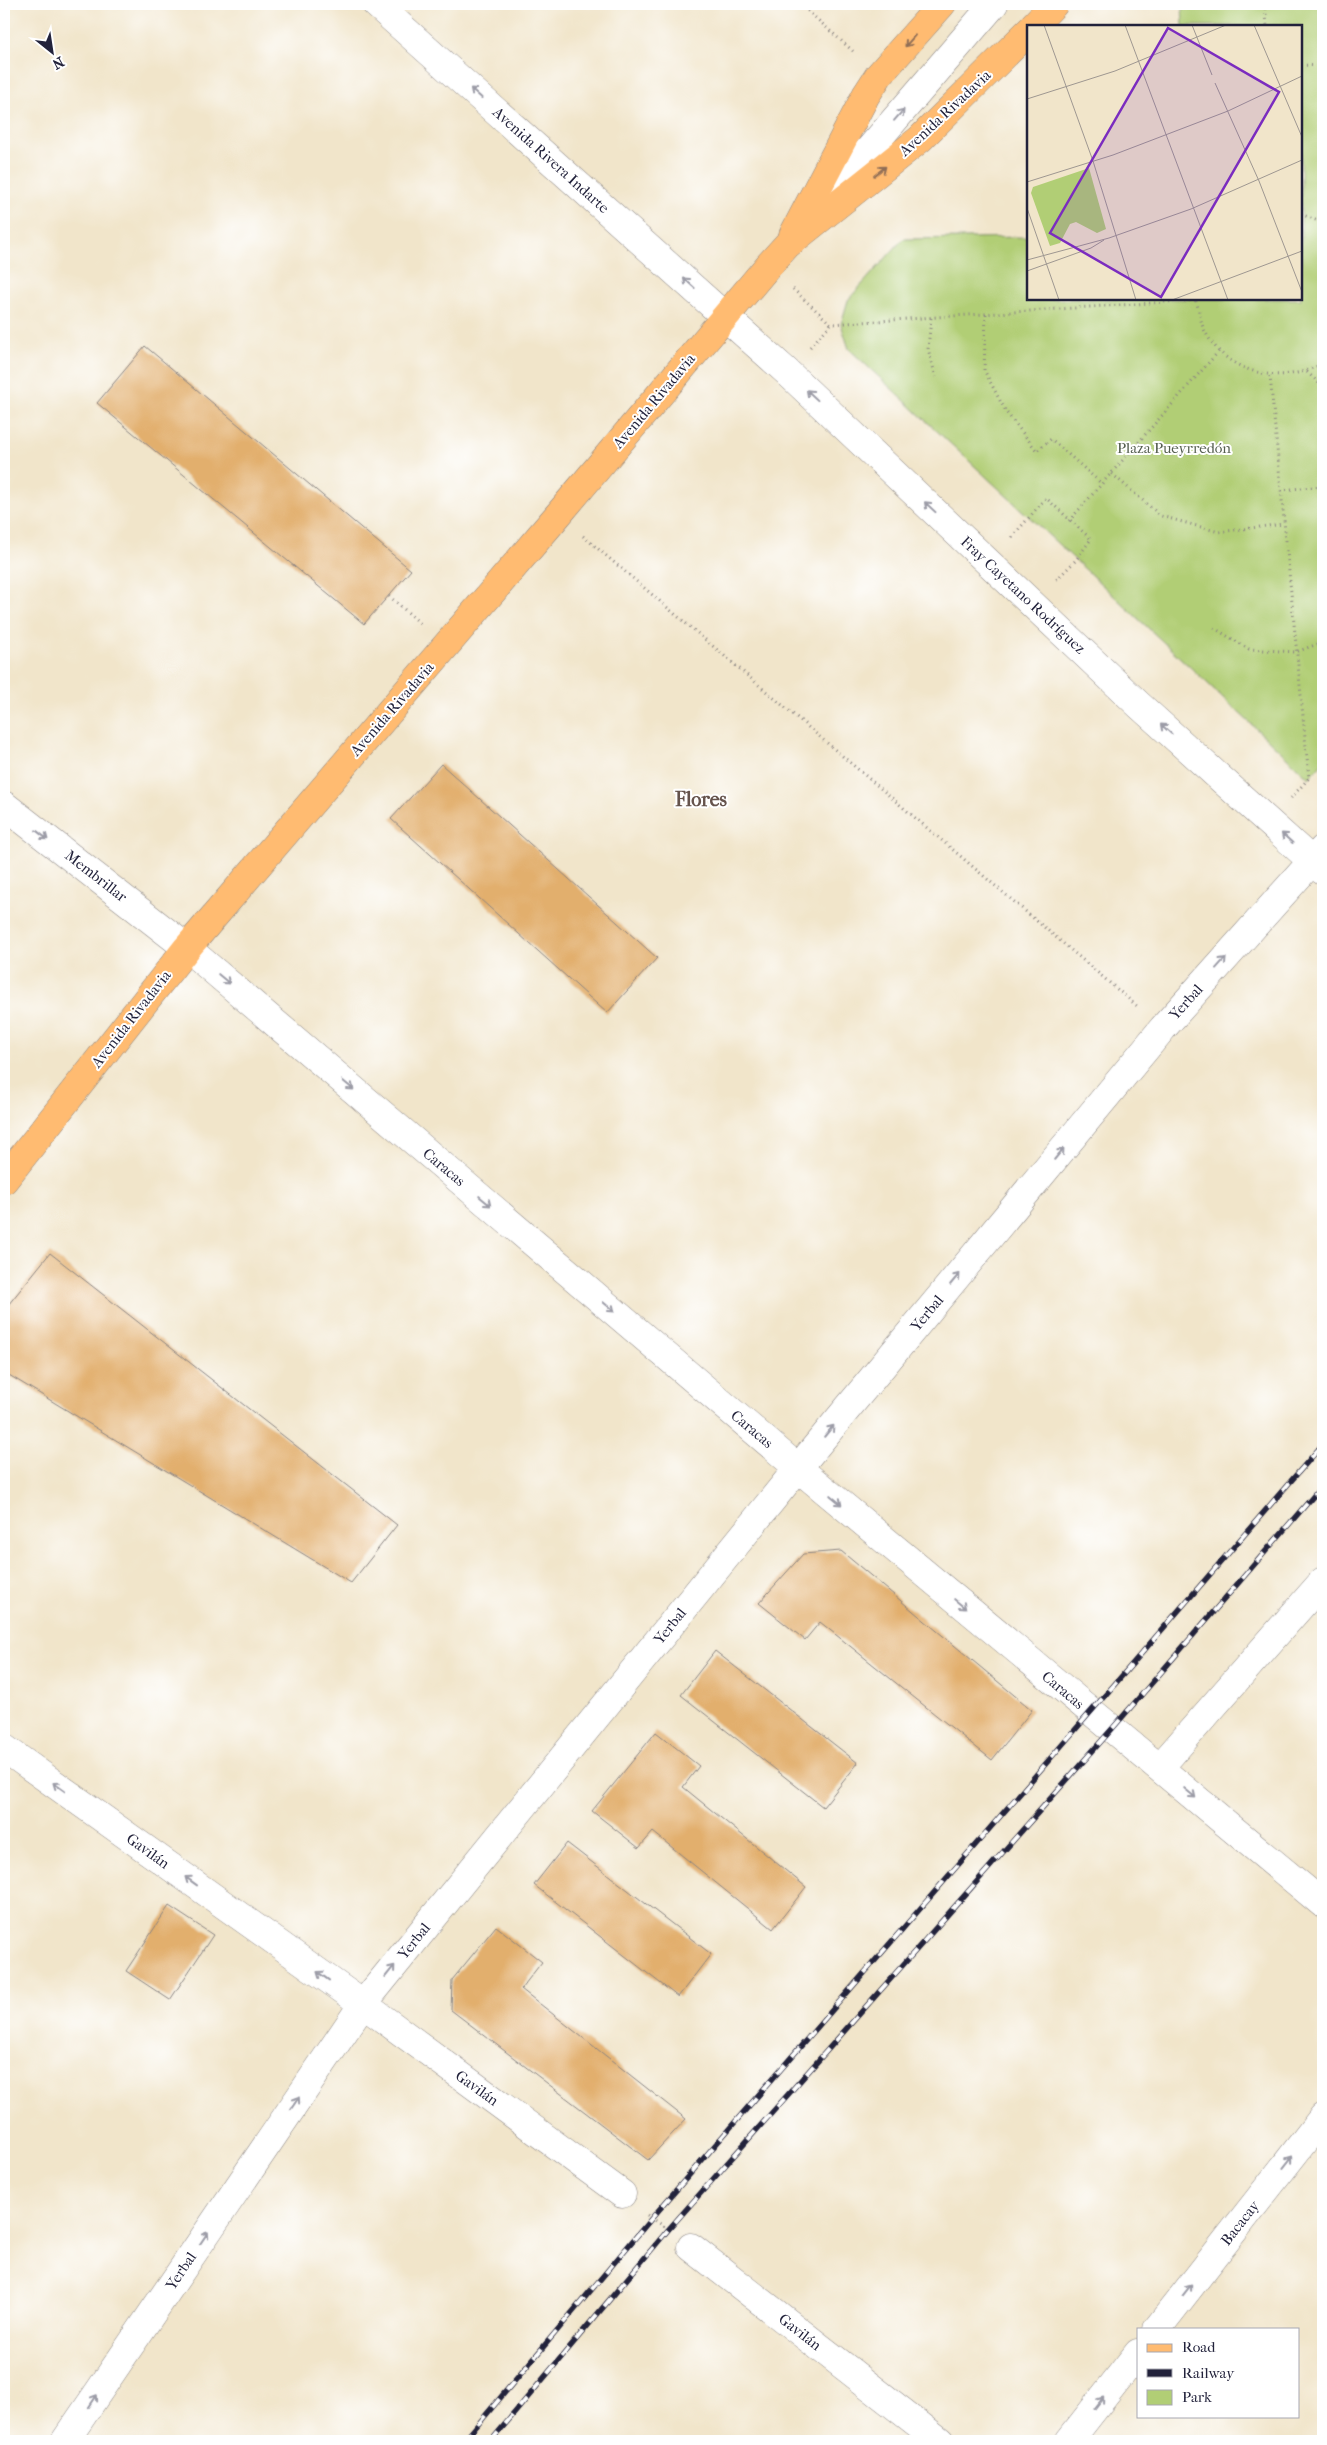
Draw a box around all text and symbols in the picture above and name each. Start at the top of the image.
inset map [1027,25,1302,300]
north arrow [28,28,78,78]
one-way arrow [904,34,915,47]
text: N [49,53,67,73]
street label: Avenida Rivadavia [895,65,995,161]
one-way arrow [470,87,483,99]
street label: Avenida Rivera Indarte [488,102,613,217]
one-way arrow [893,109,904,122]
one-way arrow [873,165,886,176]
one-way arrow [682,277,695,289]
street label: Avenida Rivadavia [608,349,700,453]
one-way arrow [806,389,818,401]
park label: Plaza Pueyrredón [1117,439,1231,457]
one-way arrow [924,501,937,513]
street label: Fray Cayetano Rodríguez [957,533,1089,658]
street label: Avenida Rivadavia [346,658,438,760]
one-way arrow [1160,723,1173,735]
district label: Flores [674,788,728,811]
one-way arrow [35,829,48,840]
one-way arrow [1280,832,1293,844]
street label: Membrillar [61,846,131,906]
one-way arrow [1215,957,1227,970]
street label: Avenida Rivadavia [87,966,175,1072]
one-way arrow [218,974,231,985]
street label: Yerbal [1165,981,1207,1024]
one-way arrow [341,1079,354,1090]
street label: Caracas [419,1144,469,1190]
one-way arrow [1053,1147,1064,1160]
one-way arrow [478,1196,491,1207]
one-way arrow [950,1272,961,1285]
street label: Yerbal [906,1291,947,1335]
one-way arrow [602,1301,615,1313]
street label: Caracas [727,1406,777,1452]
one-way arrow [824,1425,835,1438]
one-way arrow [829,1494,842,1505]
one-way arrow [953,1598,966,1609]
street label: Yerbal [649,1604,690,1649]
street label: Caracas [1038,1667,1088,1713]
one-way arrow [52,1782,66,1792]
one-way arrow [1183,1787,1196,1798]
street label: Gavilán [123,1829,173,1873]
one-way arrow [184,1876,198,1886]
street label: Yerbal [393,1919,434,1964]
one-way arrow [384,1965,395,1978]
one-way arrow [316,1971,330,1981]
street label: Gavilán [452,2066,502,2110]
one-way arrow [290,2096,300,2110]
one-way arrow [1282,2156,1293,2169]
street label: Bacacay [1217,2196,1264,2249]
one-way arrow [199,2231,209,2245]
street label: Yerbal [161,2249,200,2294]
one-way arrow [1182,2284,1193,2297]
street label: Gavilán [775,2310,825,2354]
legend [1137,2328,1300,2418]
text: Road [1182,2338,1216,2356]
text: Railway [1182,2364,1235,2382]
text: Park [1182,2388,1212,2406]
one-way arrow [88,2394,98,2408]
one-way arrow [1094,2397,1105,2410]

